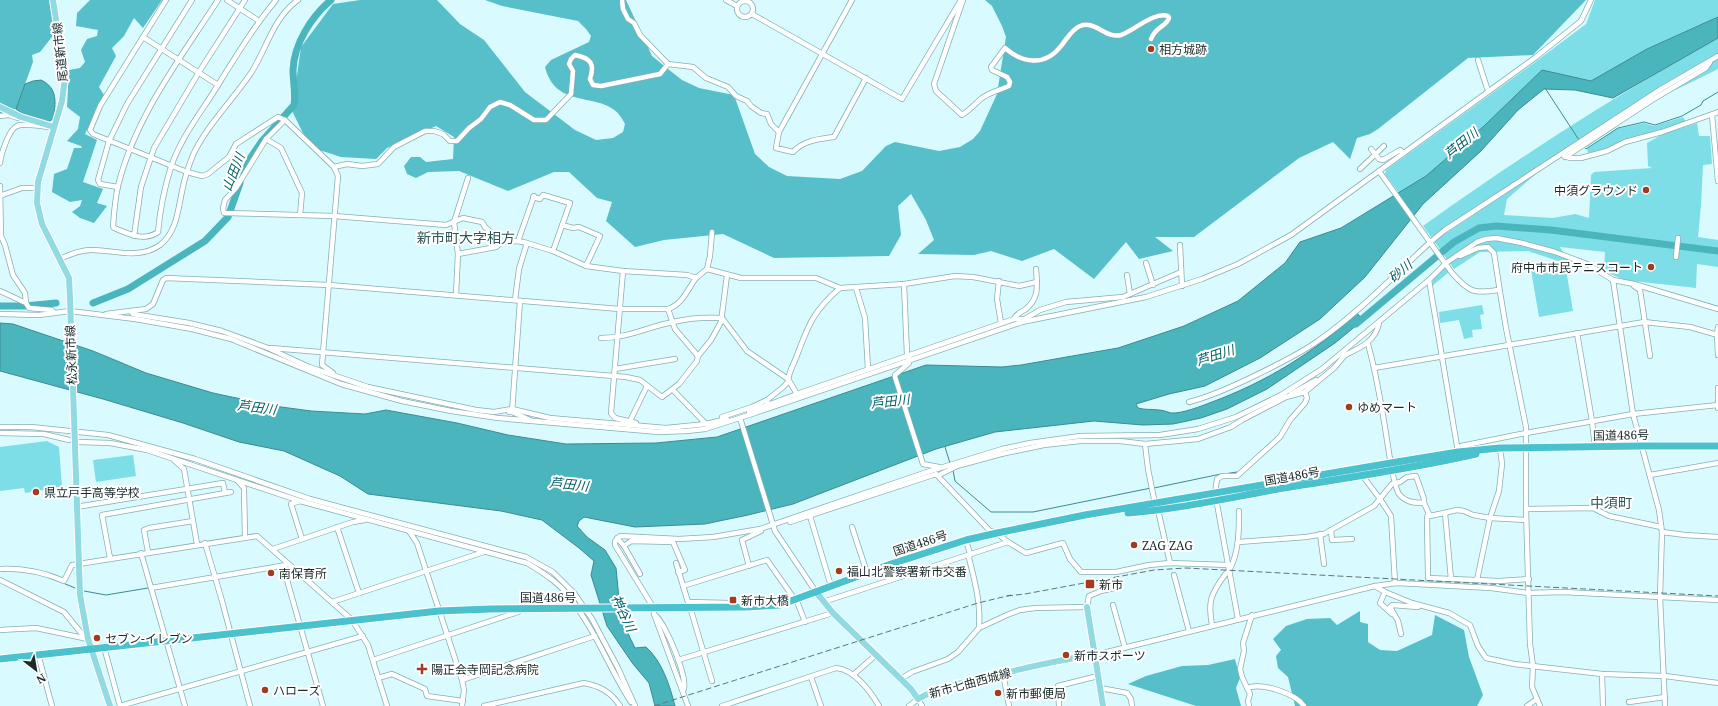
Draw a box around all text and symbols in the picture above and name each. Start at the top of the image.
street label: 尾道新市線 [48,21,72,83]
place label: 相方城跡 [1159,41,1207,58]
marker: 相方城跡 [1146,44,1156,54]
water label: 芦田川 [1440,122,1483,162]
water label: 山田川 [217,149,249,193]
place label: 中須グラウンド [1554,182,1638,199]
marker: 中須グラウンド [1641,185,1651,195]
district label: 新市町大字相方 [417,228,515,247]
water label: 砂川 [1384,254,1417,286]
place label: 府中市市民テニスコート [1511,259,1643,276]
marker: 府中市市民テニスコート [1646,262,1656,272]
street label: 松永新市線 [61,325,81,385]
water label: 芦田川 [1194,340,1238,370]
water label: 芦田川 [870,390,912,412]
water label: 芦田川 [237,396,279,419]
place label: ゆめマート [1357,399,1417,416]
marker: ゆめマート [1344,402,1354,412]
street label: 国道486号 [1593,426,1649,444]
street label: 国道486号 [1263,463,1321,489]
water label: 芦田川 [549,473,591,495]
place label: 県立戸手高等学校 [44,484,140,501]
marker: 県立戸手高等学校 [31,487,41,497]
district label: 中須町 [1590,493,1632,512]
street label: 国道486号 [891,526,949,560]
place label: ZAG ZAG [1142,537,1193,554]
marker: ZAG ZAG [1129,540,1139,550]
place label: 福山北警察署新市交番 [847,563,967,580]
place label: 南保育所 [279,565,327,582]
marker: 福山北警察署新市交番 [834,566,844,576]
marker: 南保育所 [266,568,276,578]
place label: 新市 [1099,576,1123,593]
marker: 新市 [1084,578,1096,590]
street label: 国道486号 [520,589,576,606]
water label: 神谷川 [608,592,641,636]
place label: 新市大橋 [741,592,789,609]
marker: 新市大橋 [728,595,738,605]
place label: セブン-イレブン [105,630,193,647]
marker: セブン-イレブン [92,633,102,643]
place label: 新市スポーツ [1074,647,1146,664]
north arrow [16,650,56,690]
marker: 新市スポーツ [1061,650,1071,660]
place label: 陽正会寺岡記念病院 [431,661,539,678]
marker: 陽正会寺岡記念病院 [416,663,428,675]
street label: 新市七曲西城線 [927,664,1013,702]
text: N [34,670,49,688]
place label: ハローズ [273,682,320,699]
marker: ハローズ [260,685,270,695]
place label: 新市郵便局 [1006,685,1066,702]
marker: 新市郵便局 [993,688,1003,698]

